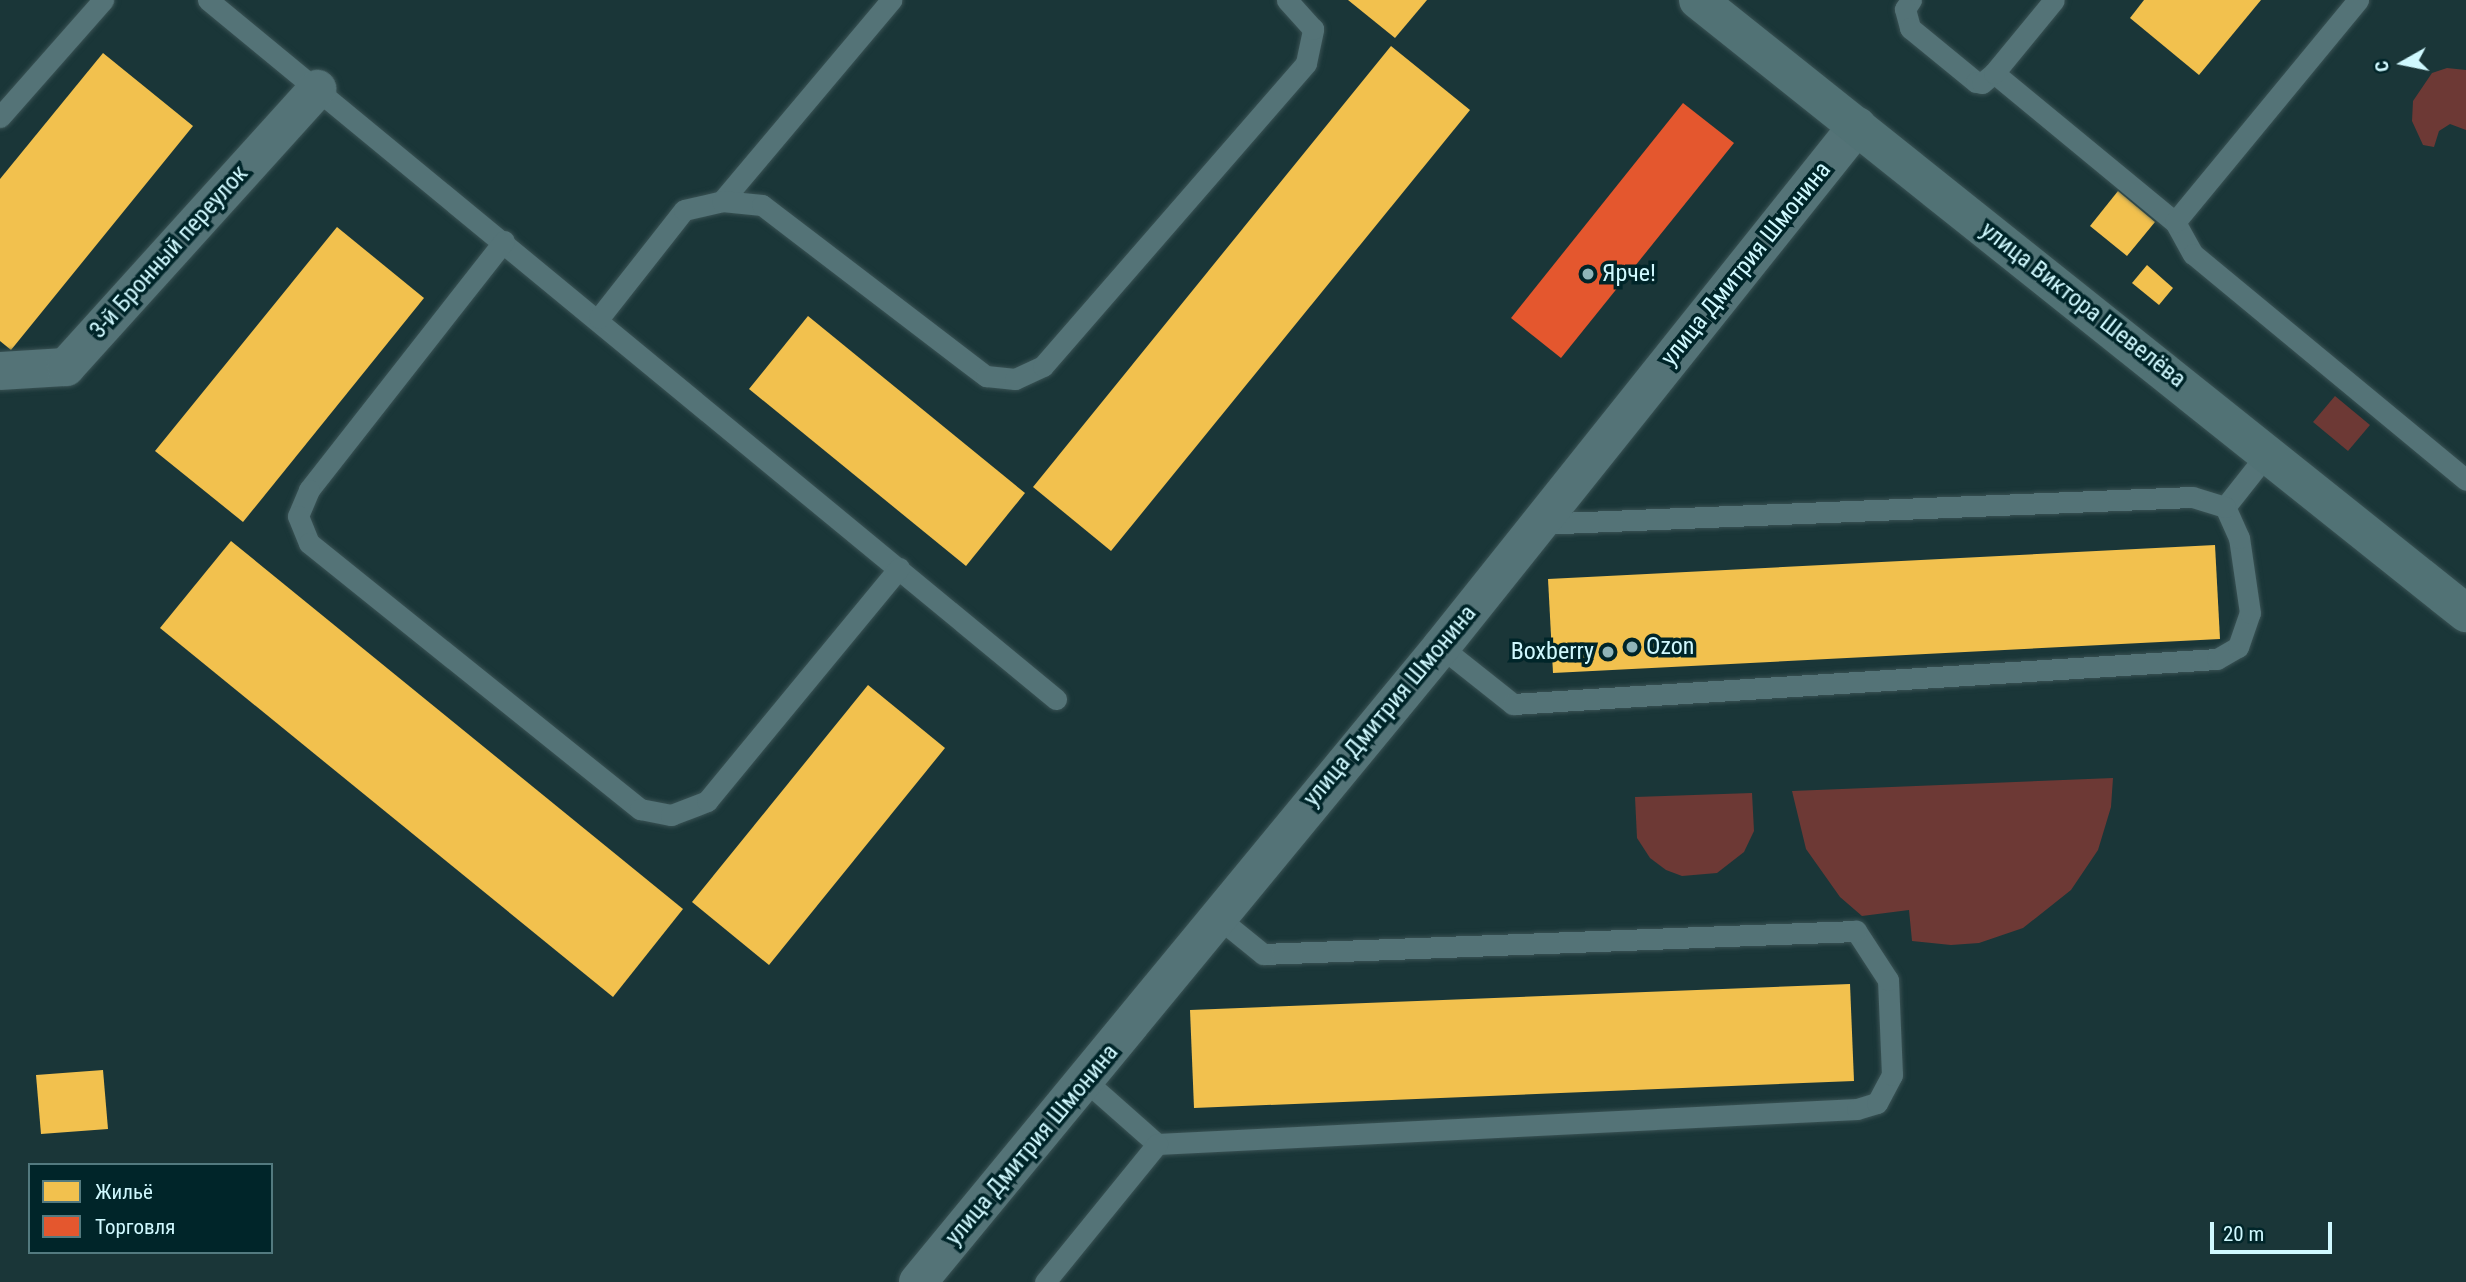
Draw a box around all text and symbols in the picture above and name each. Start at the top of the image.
north arrow [2368,28,2438,98]
text: С [2370,59,2394,74]
street label: улица Дмитрия Шмонина [1655,156,1837,372]
street label: 3-й Бронный переулок [84,160,254,344]
street label: улица Виктора Шевелёва [1975,216,2191,394]
place label: Ярче! [1602,260,1656,288]
marker: Ярче! [1580,266,1596,282]
street label: улица Дмитрия Шмонина [1297,600,1483,812]
place label: Ozon [1646,633,1694,661]
place label: Boxberry [1511,638,1594,666]
marker: Ozon [1624,639,1640,655]
marker: Boxberry [1600,644,1616,660]
street label: улица Дмитрия Шмонина [939,1039,1125,1251]
legend [28,1163,273,1254]
text: Жильё [95,1180,153,1204]
scale bar [2214,1208,2336,1252]
text: Торговля [95,1215,175,1239]
text: 20 m [2223,1222,2264,1246]

